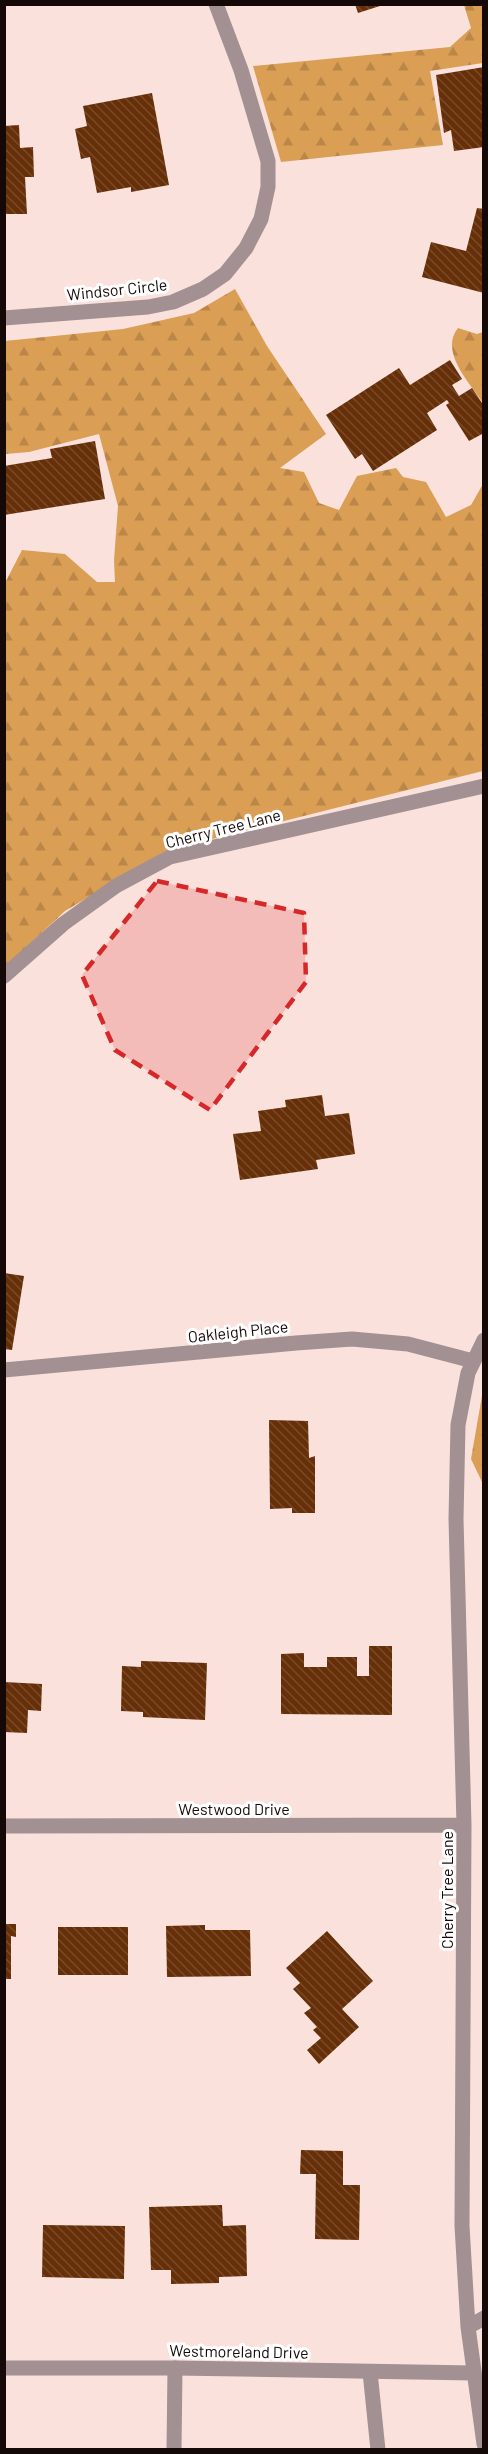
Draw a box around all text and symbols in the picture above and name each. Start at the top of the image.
street label: Windsor Circle [66,274,168,304]
street label: Cherry Tree Lane [163,805,283,851]
street label: Oakleigh Place [187,1316,289,1346]
street label: Westwood Drive [178,1799,290,1818]
street label: Cherry Tree Lane [437,1831,456,1949]
street label: Westmoreland Drive [169,2340,309,2362]

